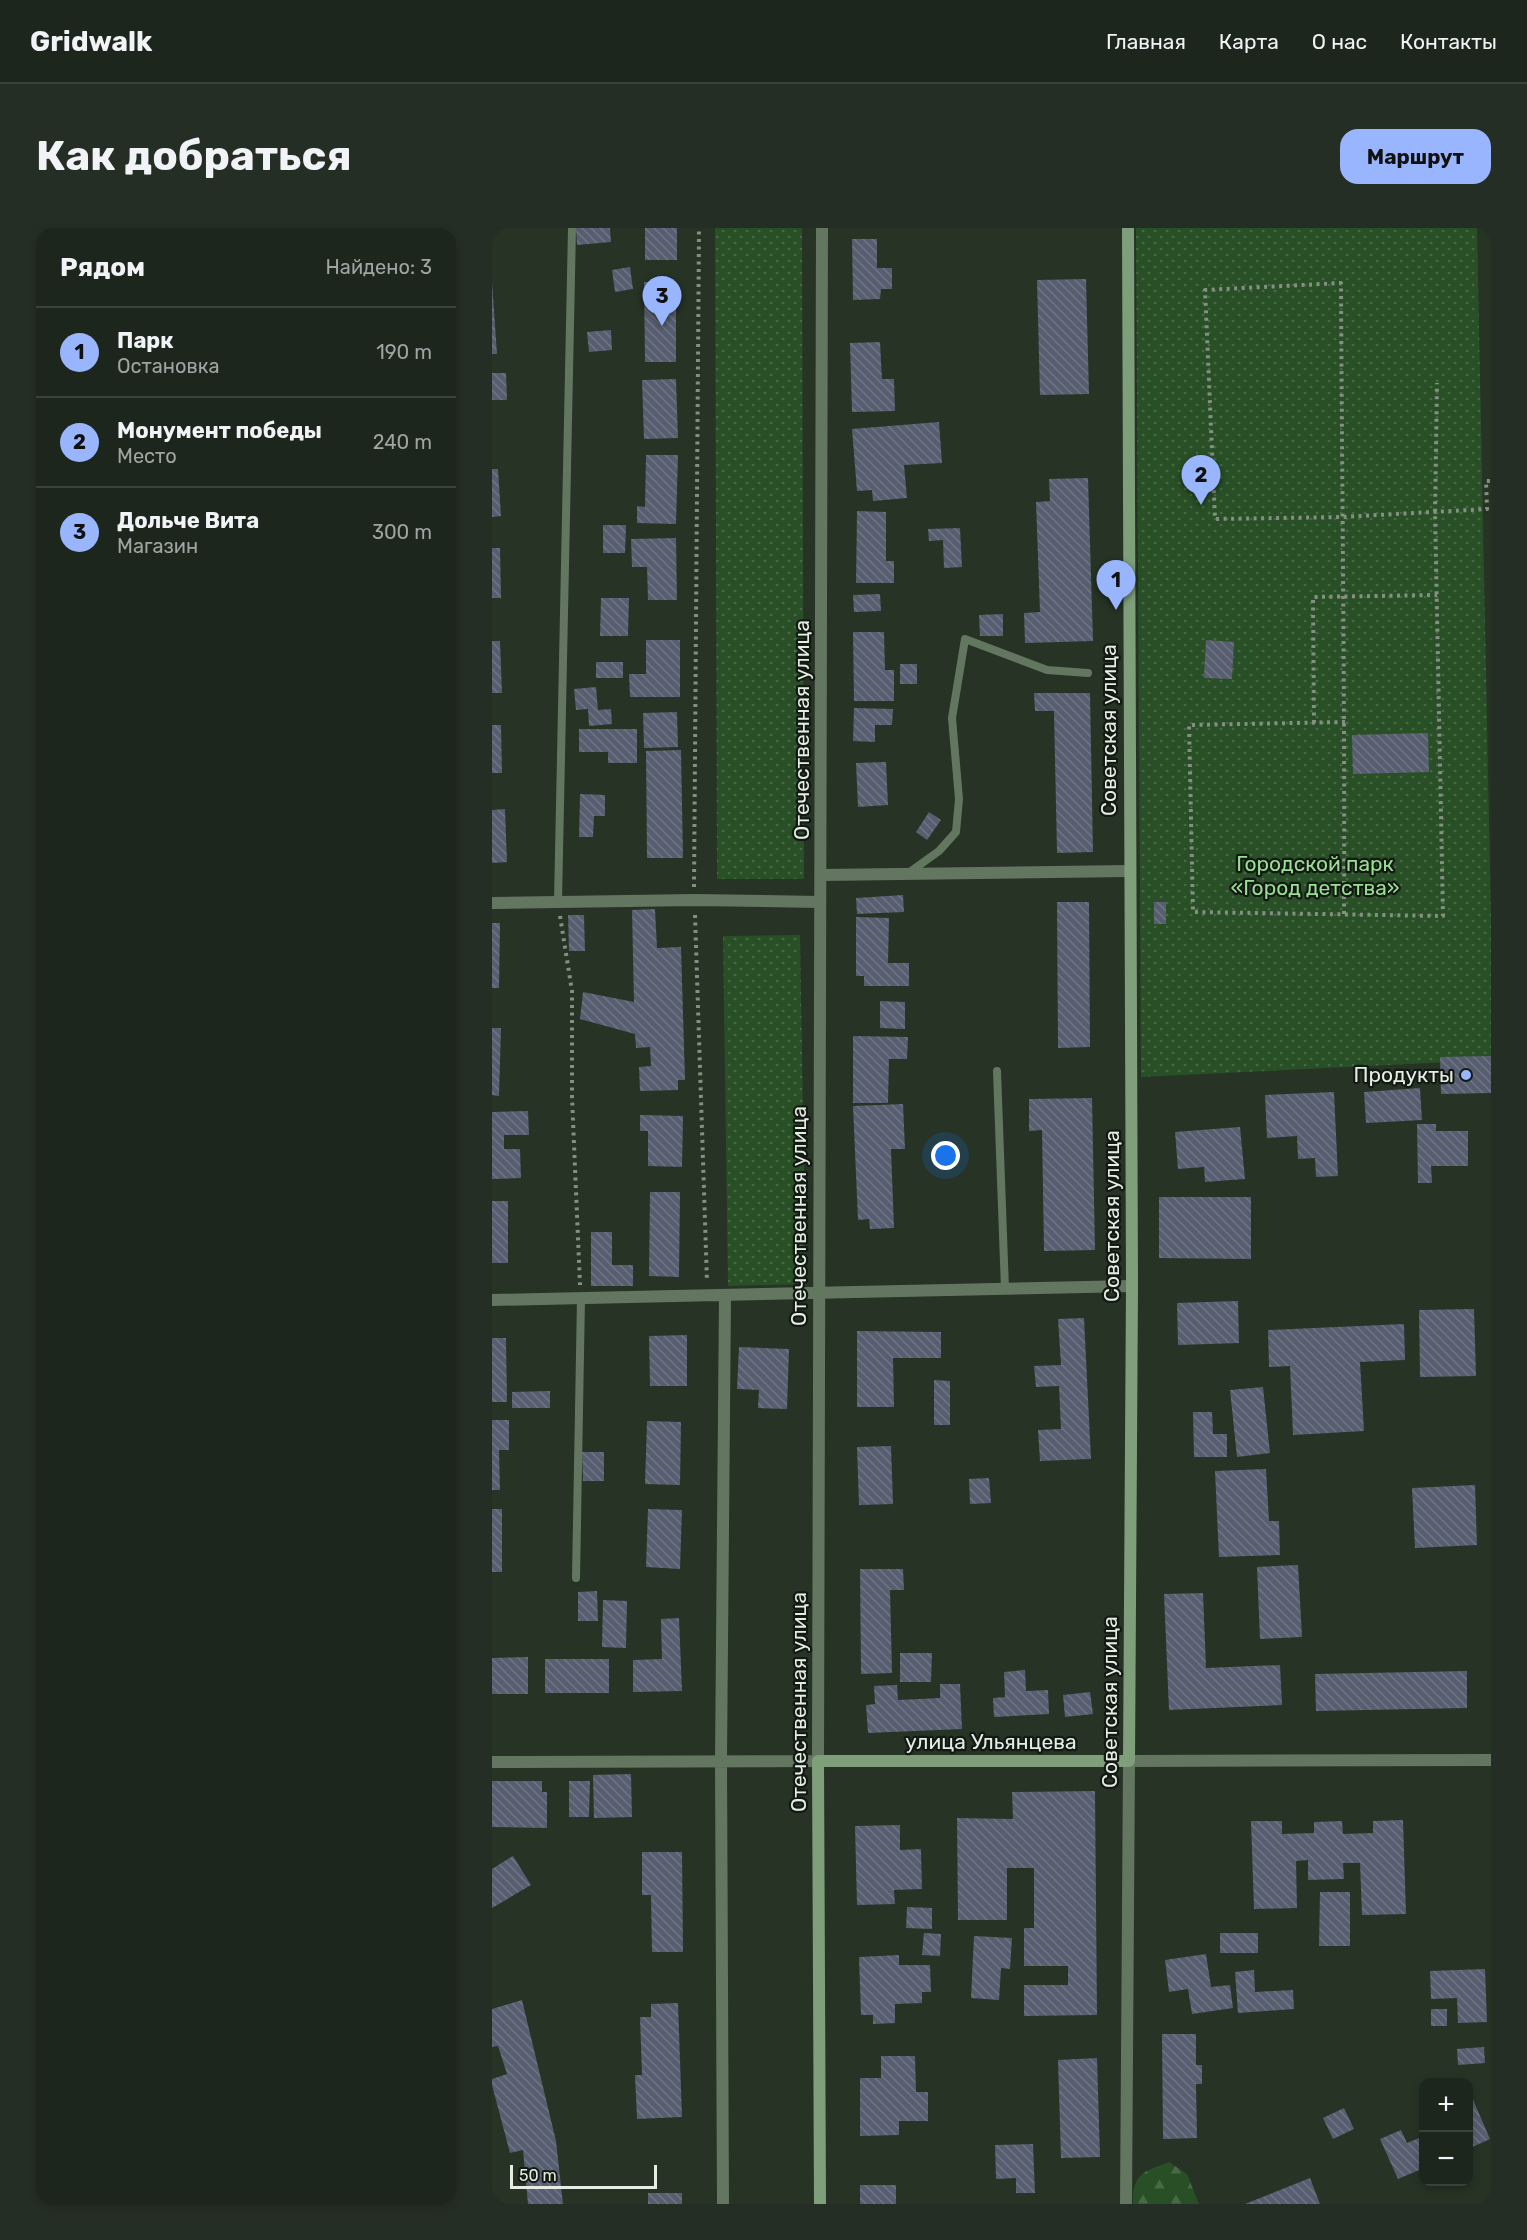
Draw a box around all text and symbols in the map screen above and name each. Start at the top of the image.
text: Gridwalk [30,25,152,58]
text: Главная [1106,29,1186,54]
text: Карта [1219,29,1279,54]
text: О нас [1312,29,1367,54]
text: Контакты [1400,29,1497,54]
button: Маршрут [1340,129,1491,184]
text: Как добраться [36,131,352,181]
text: Рядом [60,252,145,283]
text: Найдено: 3 [326,255,432,279]
pin: 3 [642,276,682,326]
text: Парк [117,327,174,354]
text: 1 [75,340,84,364]
text: 190 m [376,340,432,364]
text: Остановка [117,354,220,378]
text: Монумент победы [117,417,322,444]
text: 2 [73,430,86,454]
text: 240 m [373,430,432,454]
text: Место [117,444,177,468]
pin: 2 [1182,456,1220,505]
text: Дольче Вита [117,507,259,534]
text: 3 [73,520,86,544]
text: 300 m [372,520,432,544]
text: Магазин [117,534,198,558]
pin: 1 [1096,560,1136,610]
street label: Отечественная улица [789,620,814,840]
street label: Советская улица [1096,644,1121,816]
park label: Городской парк «Город детства» [1230,851,1400,900]
place label: Продукты [1353,1062,1454,1087]
marker: Продукты [1459,1068,1473,1082]
street label: Отечественная улица [786,1106,811,1326]
street label: Советская улица [1099,1130,1124,1302]
your location [931,1141,960,1170]
street label: Отечественная улица [786,1592,811,1812]
street label: Советская улица [1097,1616,1122,1788]
street label: улица Ульянцева [905,1729,1077,1754]
map controls [1419,2078,1473,2186]
button: + [1419,2078,1473,2132]
button: − [1419,2132,1473,2186]
scale bar [510,2162,657,2190]
text: 50 m [519,2166,557,2185]

